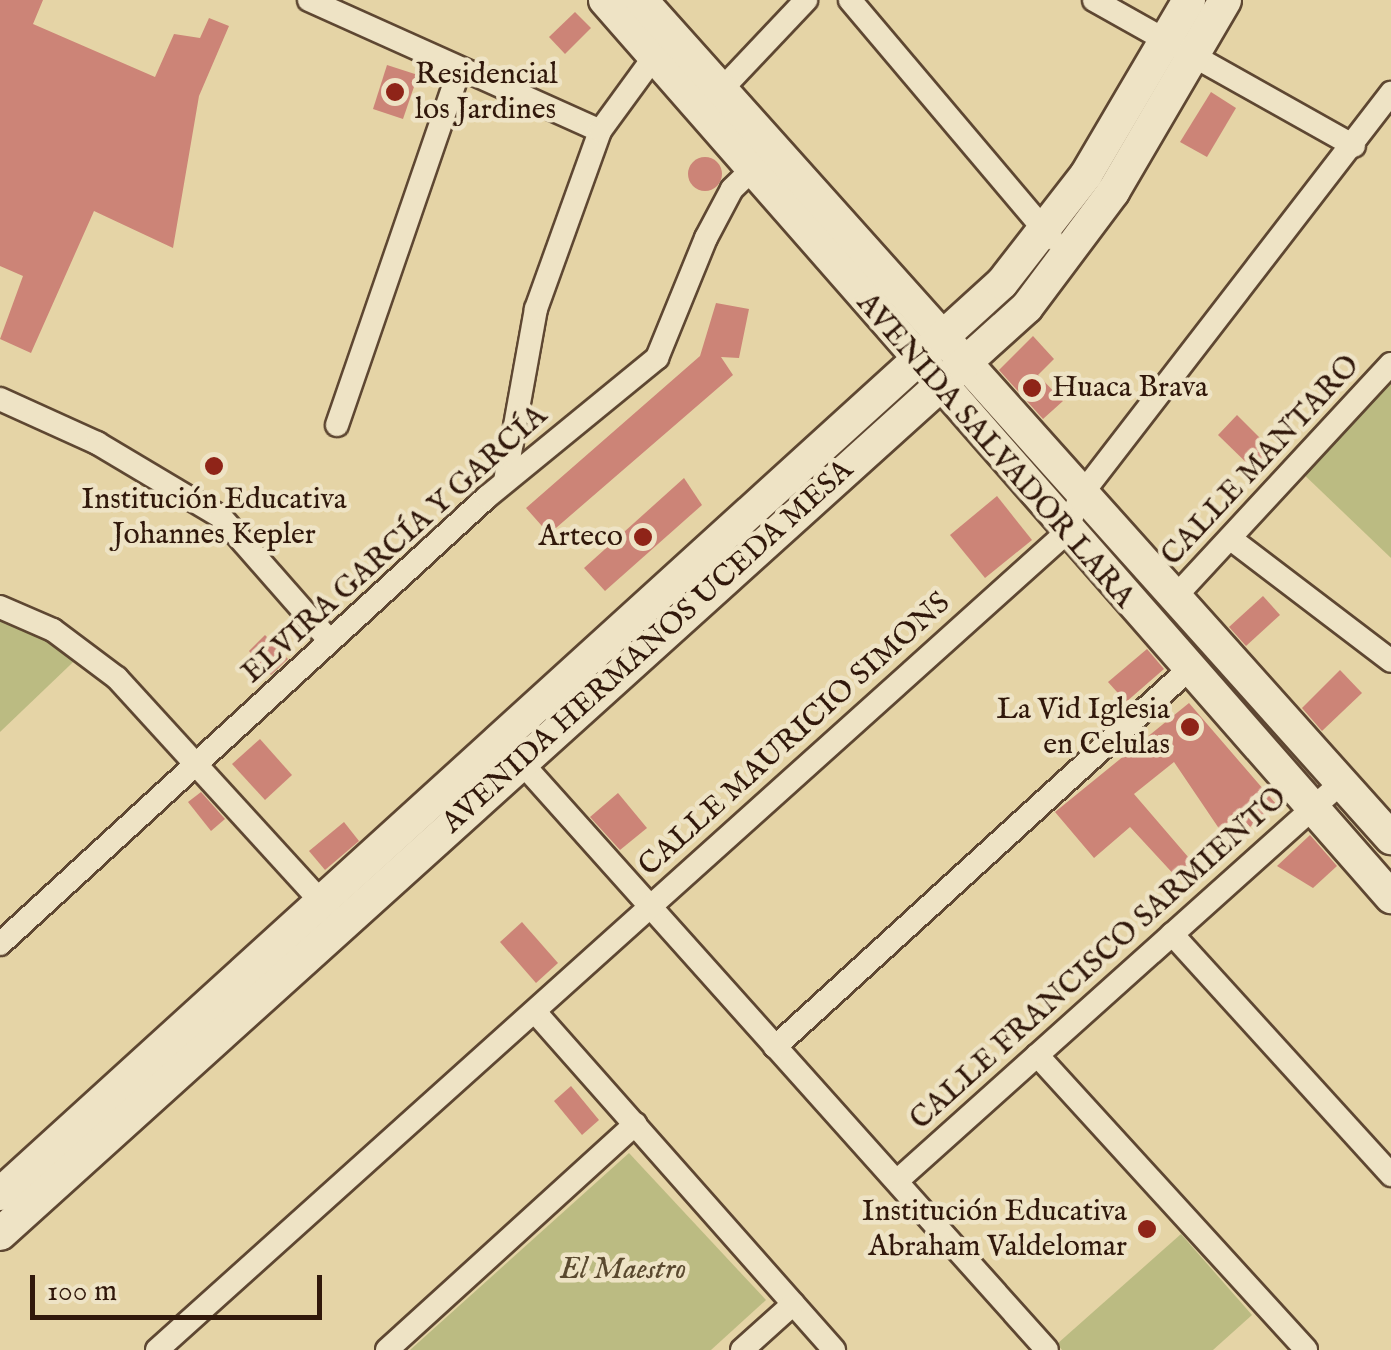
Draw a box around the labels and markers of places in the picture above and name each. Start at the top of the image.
place label: Residencial los Jardines [415,57,558,128]
marker: Residencial los Jardines [384,81,406,103]
place label: Huaca Brava [1052,370,1208,406]
marker: Huaca Brava [1021,377,1043,399]
marker: Institución Educativa Johannes Kepler [203,455,225,477]
place label: Institución Educativa Johannes Kepler [81,482,347,552]
place label: Arteco [539,519,623,555]
marker: Arteco [632,526,654,548]
place label: La Vid Iglesia en Celulas [997,692,1170,762]
marker: La Vid Iglesia en Celulas [1179,716,1201,738]
place label: Institución Educativa Abraham Valdelomar [862,1194,1127,1264]
marker: Institución Educativa Abraham Valdelomar [1136,1218,1158,1240]

